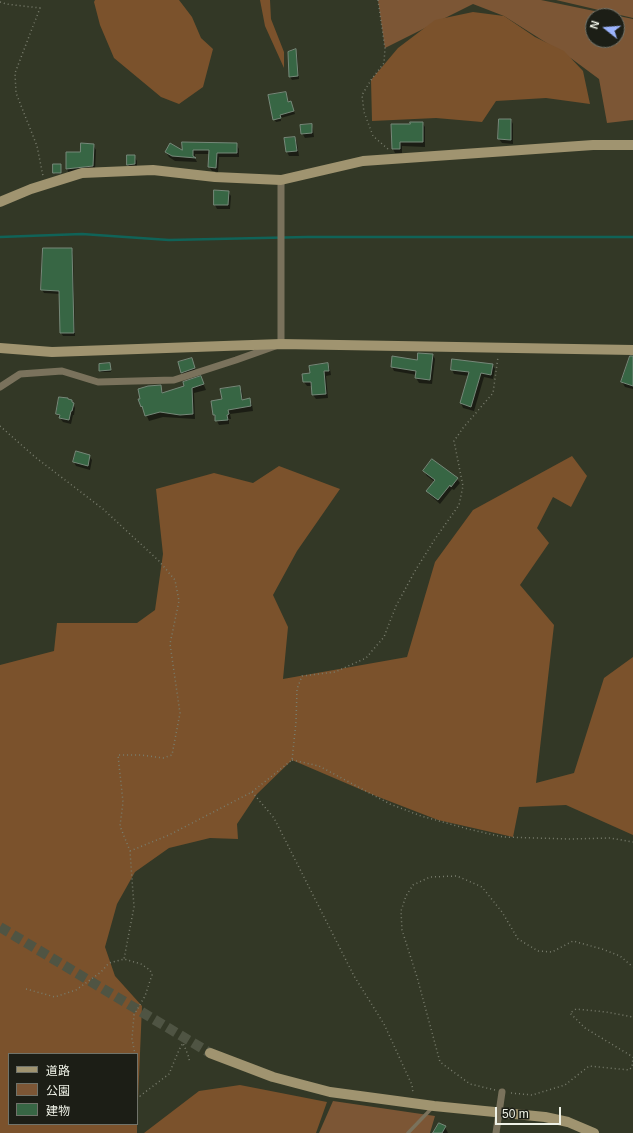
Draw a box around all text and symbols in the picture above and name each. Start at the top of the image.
north arrow [585,8,625,48]
text: N [588,19,601,30]
legend [8,1053,138,1125]
text: 道路 [46,1064,70,1078]
text: 公園 [46,1084,70,1098]
scale bar [497,1099,563,1125]
text: 建物 [46,1104,70,1118]
text: 50 m [502,1107,529,1121]

